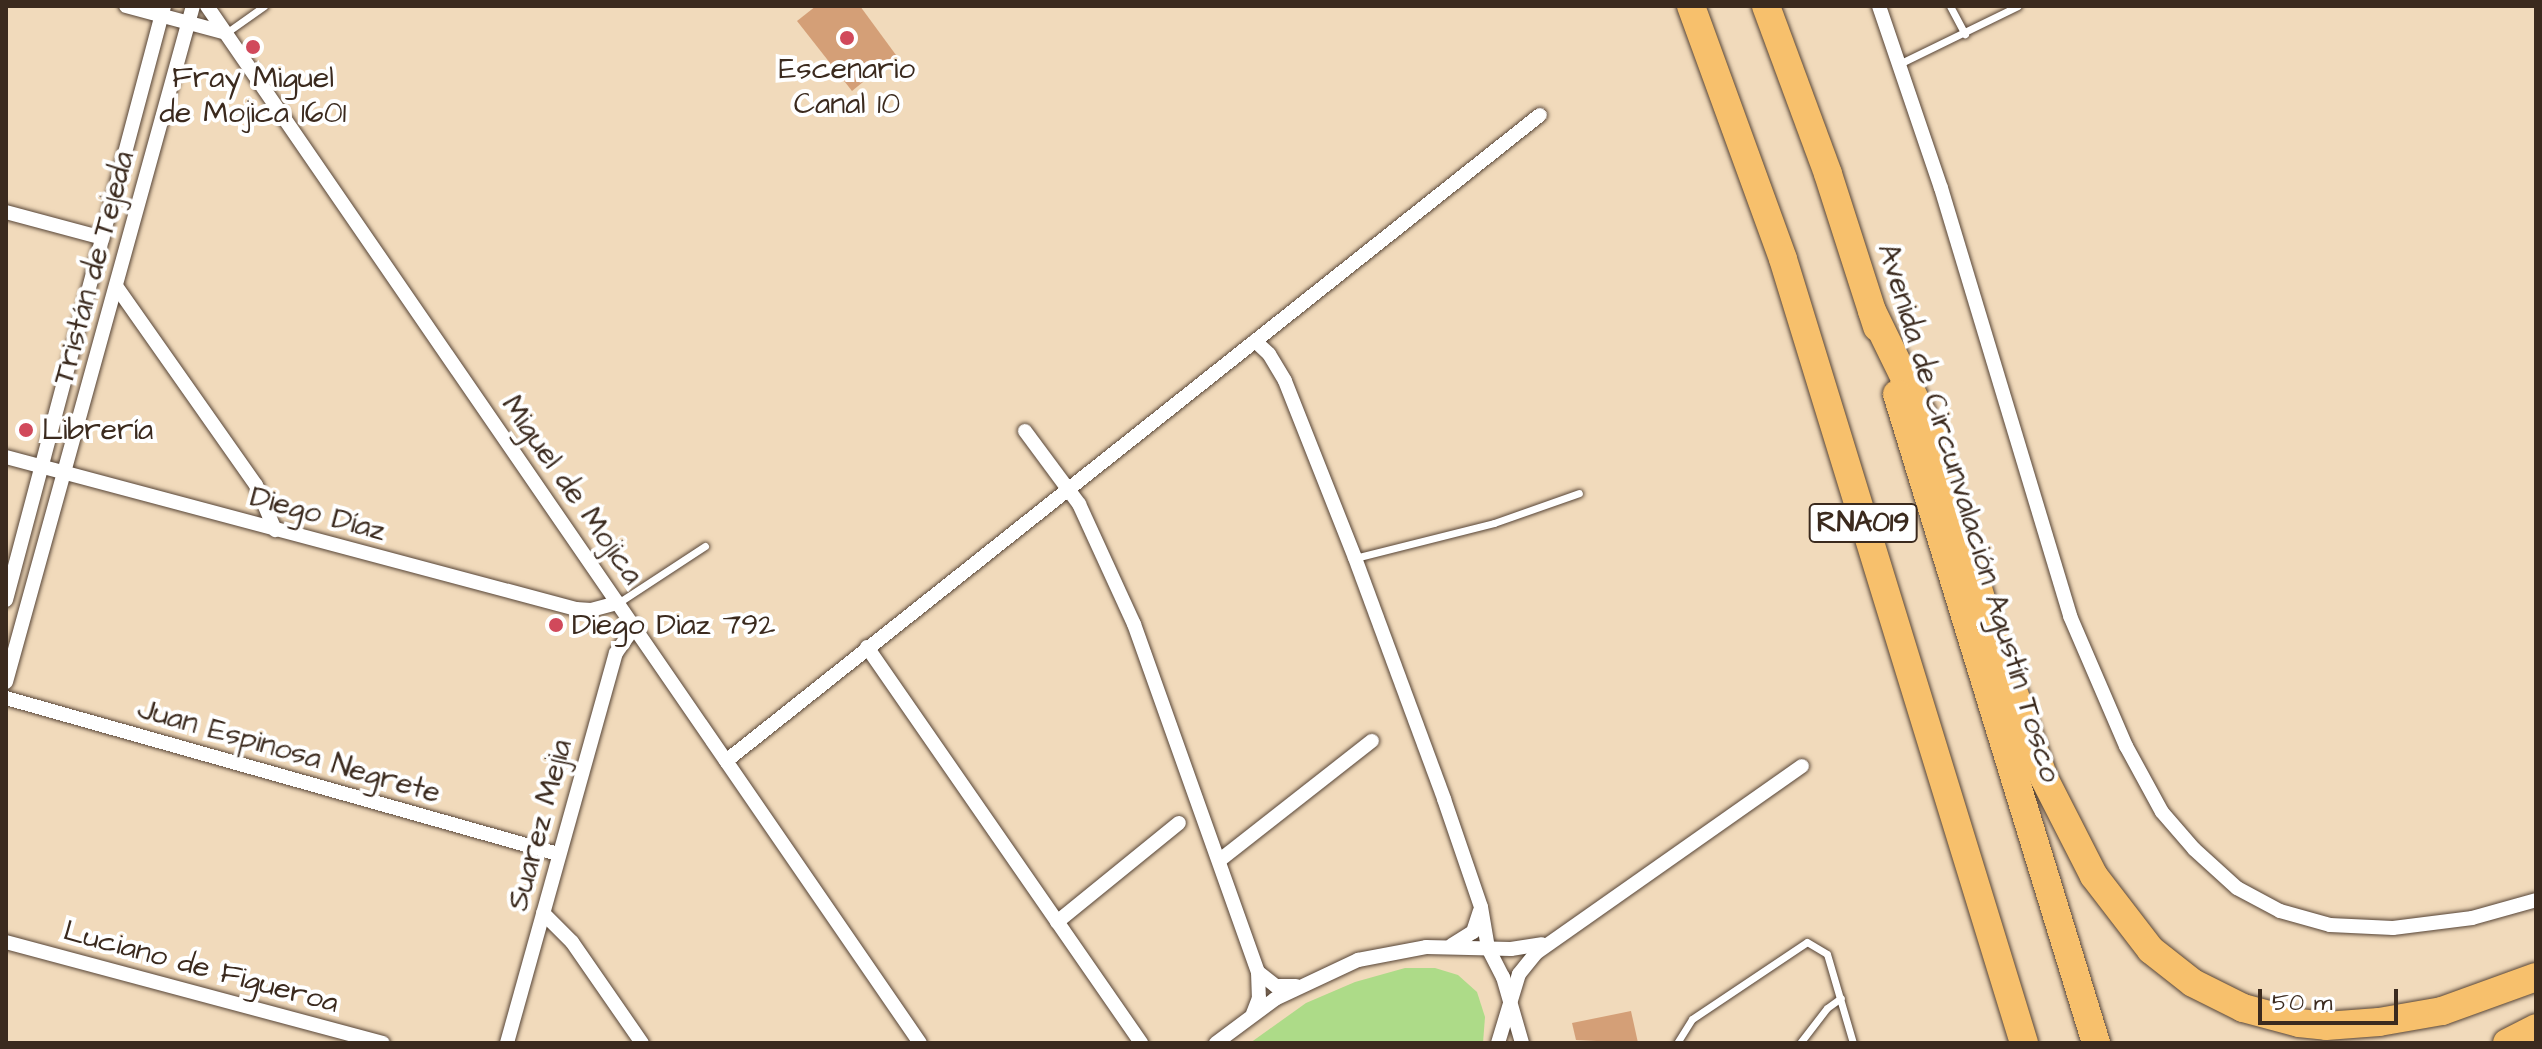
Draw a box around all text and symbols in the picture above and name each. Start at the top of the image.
marker: Escenario Canal 10 [838,29,856,47]
marker: Fray Miguel de Mojica 1601 [244,38,262,56]
place label: Escenario Canal 10 [779,51,915,122]
place label: Fray Miguel de Mojica 1601 [160,60,346,130]
street label: Tristán de Tejeda [46,147,142,389]
street label: Avenida de Circunvalación Agustín Tosco [1870,239,2068,787]
street label: Miguel de Mojica [493,389,651,591]
place label: Librería [42,412,153,448]
marker: Librería [17,421,35,439]
street label: Diego Díaz [246,479,390,549]
road number: RNA019 [1807,499,1919,547]
place label: Diego Diaz 792 [572,607,775,643]
marker: Diego Diaz 792 [547,616,565,634]
street label: Juan Espinosa Negrete [133,691,445,811]
street label: Suarez Mejia [500,736,580,914]
street label: Luciano de Figueroa [60,913,342,1021]
scale bar [2262,973,2402,1023]
text: 50 m [2272,986,2332,1020]

